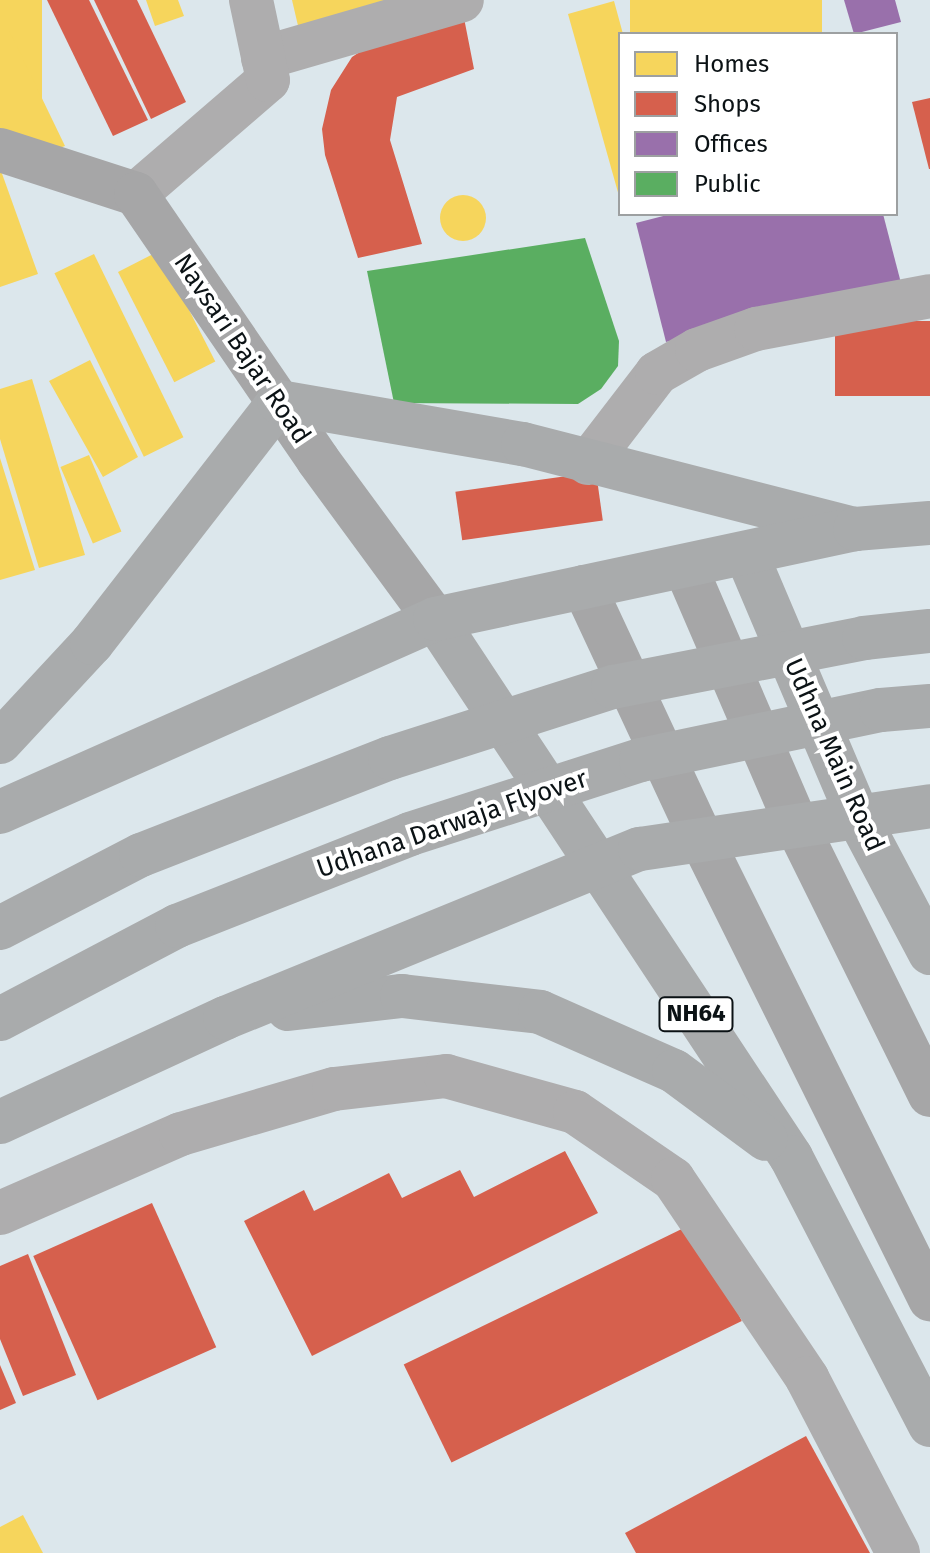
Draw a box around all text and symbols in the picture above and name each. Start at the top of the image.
legend [618,32,898,216]
text: Homes [694,50,769,78]
text: Shops [694,90,761,118]
text: Offices [694,130,768,158]
text: Public [694,170,761,198]
street label: Navsari Bajar Road [167,248,317,450]
street label: Udhna Main Road [777,654,891,856]
street label: Udhana Darwaja Flyover [313,763,591,885]
road number: NH64 [658,994,734,1034]

